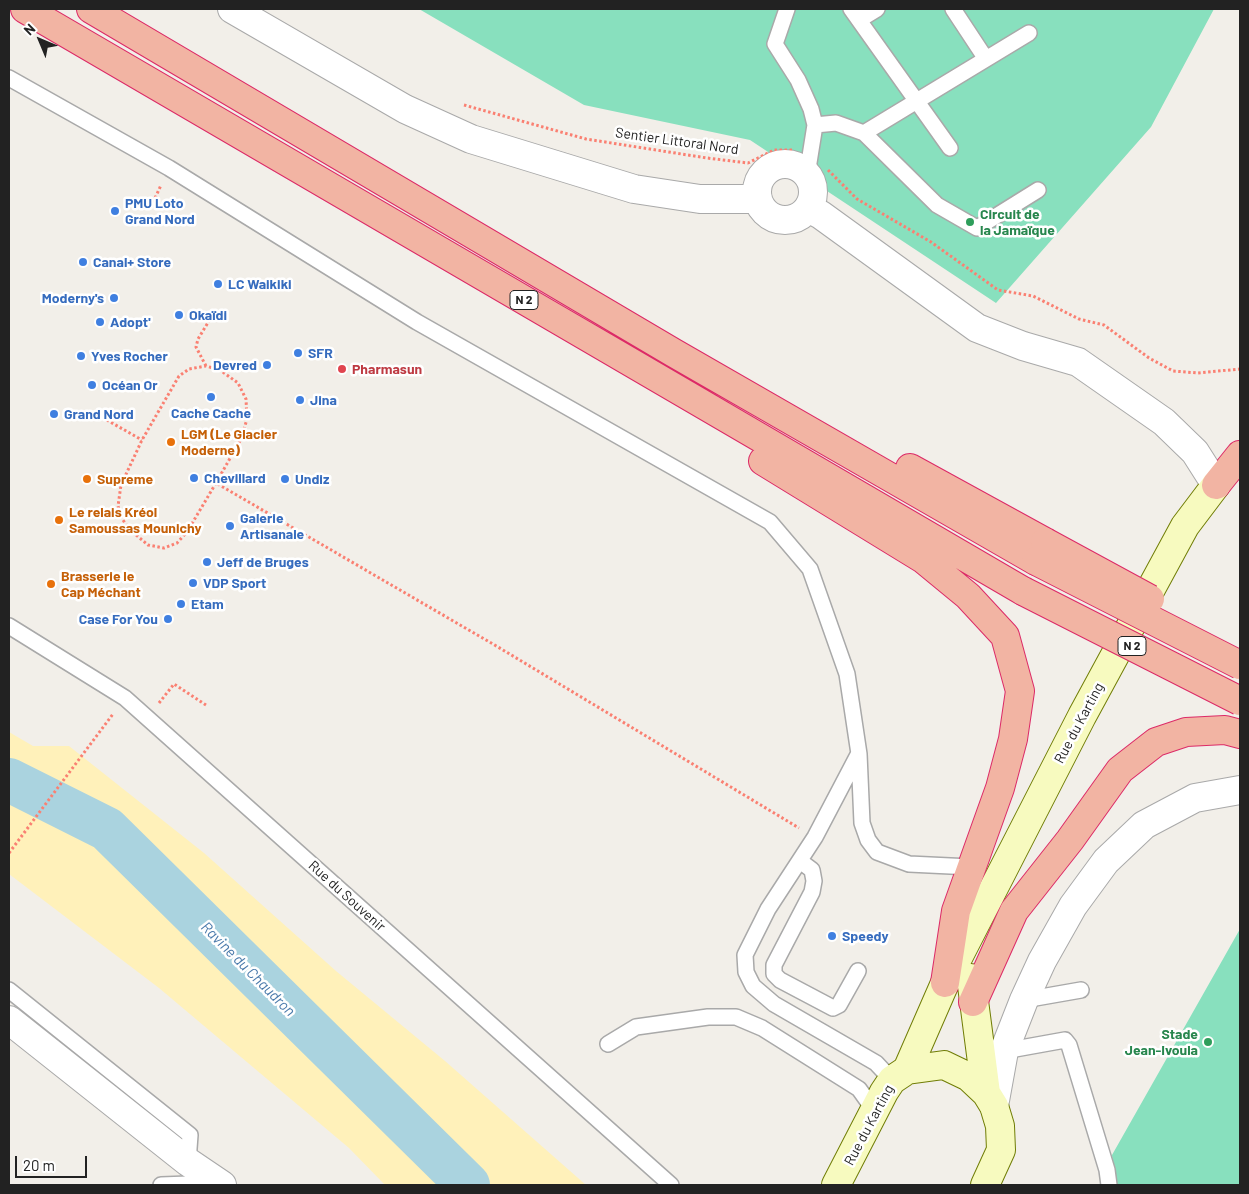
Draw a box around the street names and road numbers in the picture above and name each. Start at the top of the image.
street label: Sentier Littoral Nord [614,124,740,158]
road number: N 2 [510,290,538,310]
road number: N 2 [1118,636,1146,656]
street label: Rue du Karting [1051,680,1107,766]
street label: Rue du Souvenir [305,857,389,935]
street label: Rue du Karting [841,1082,897,1168]

